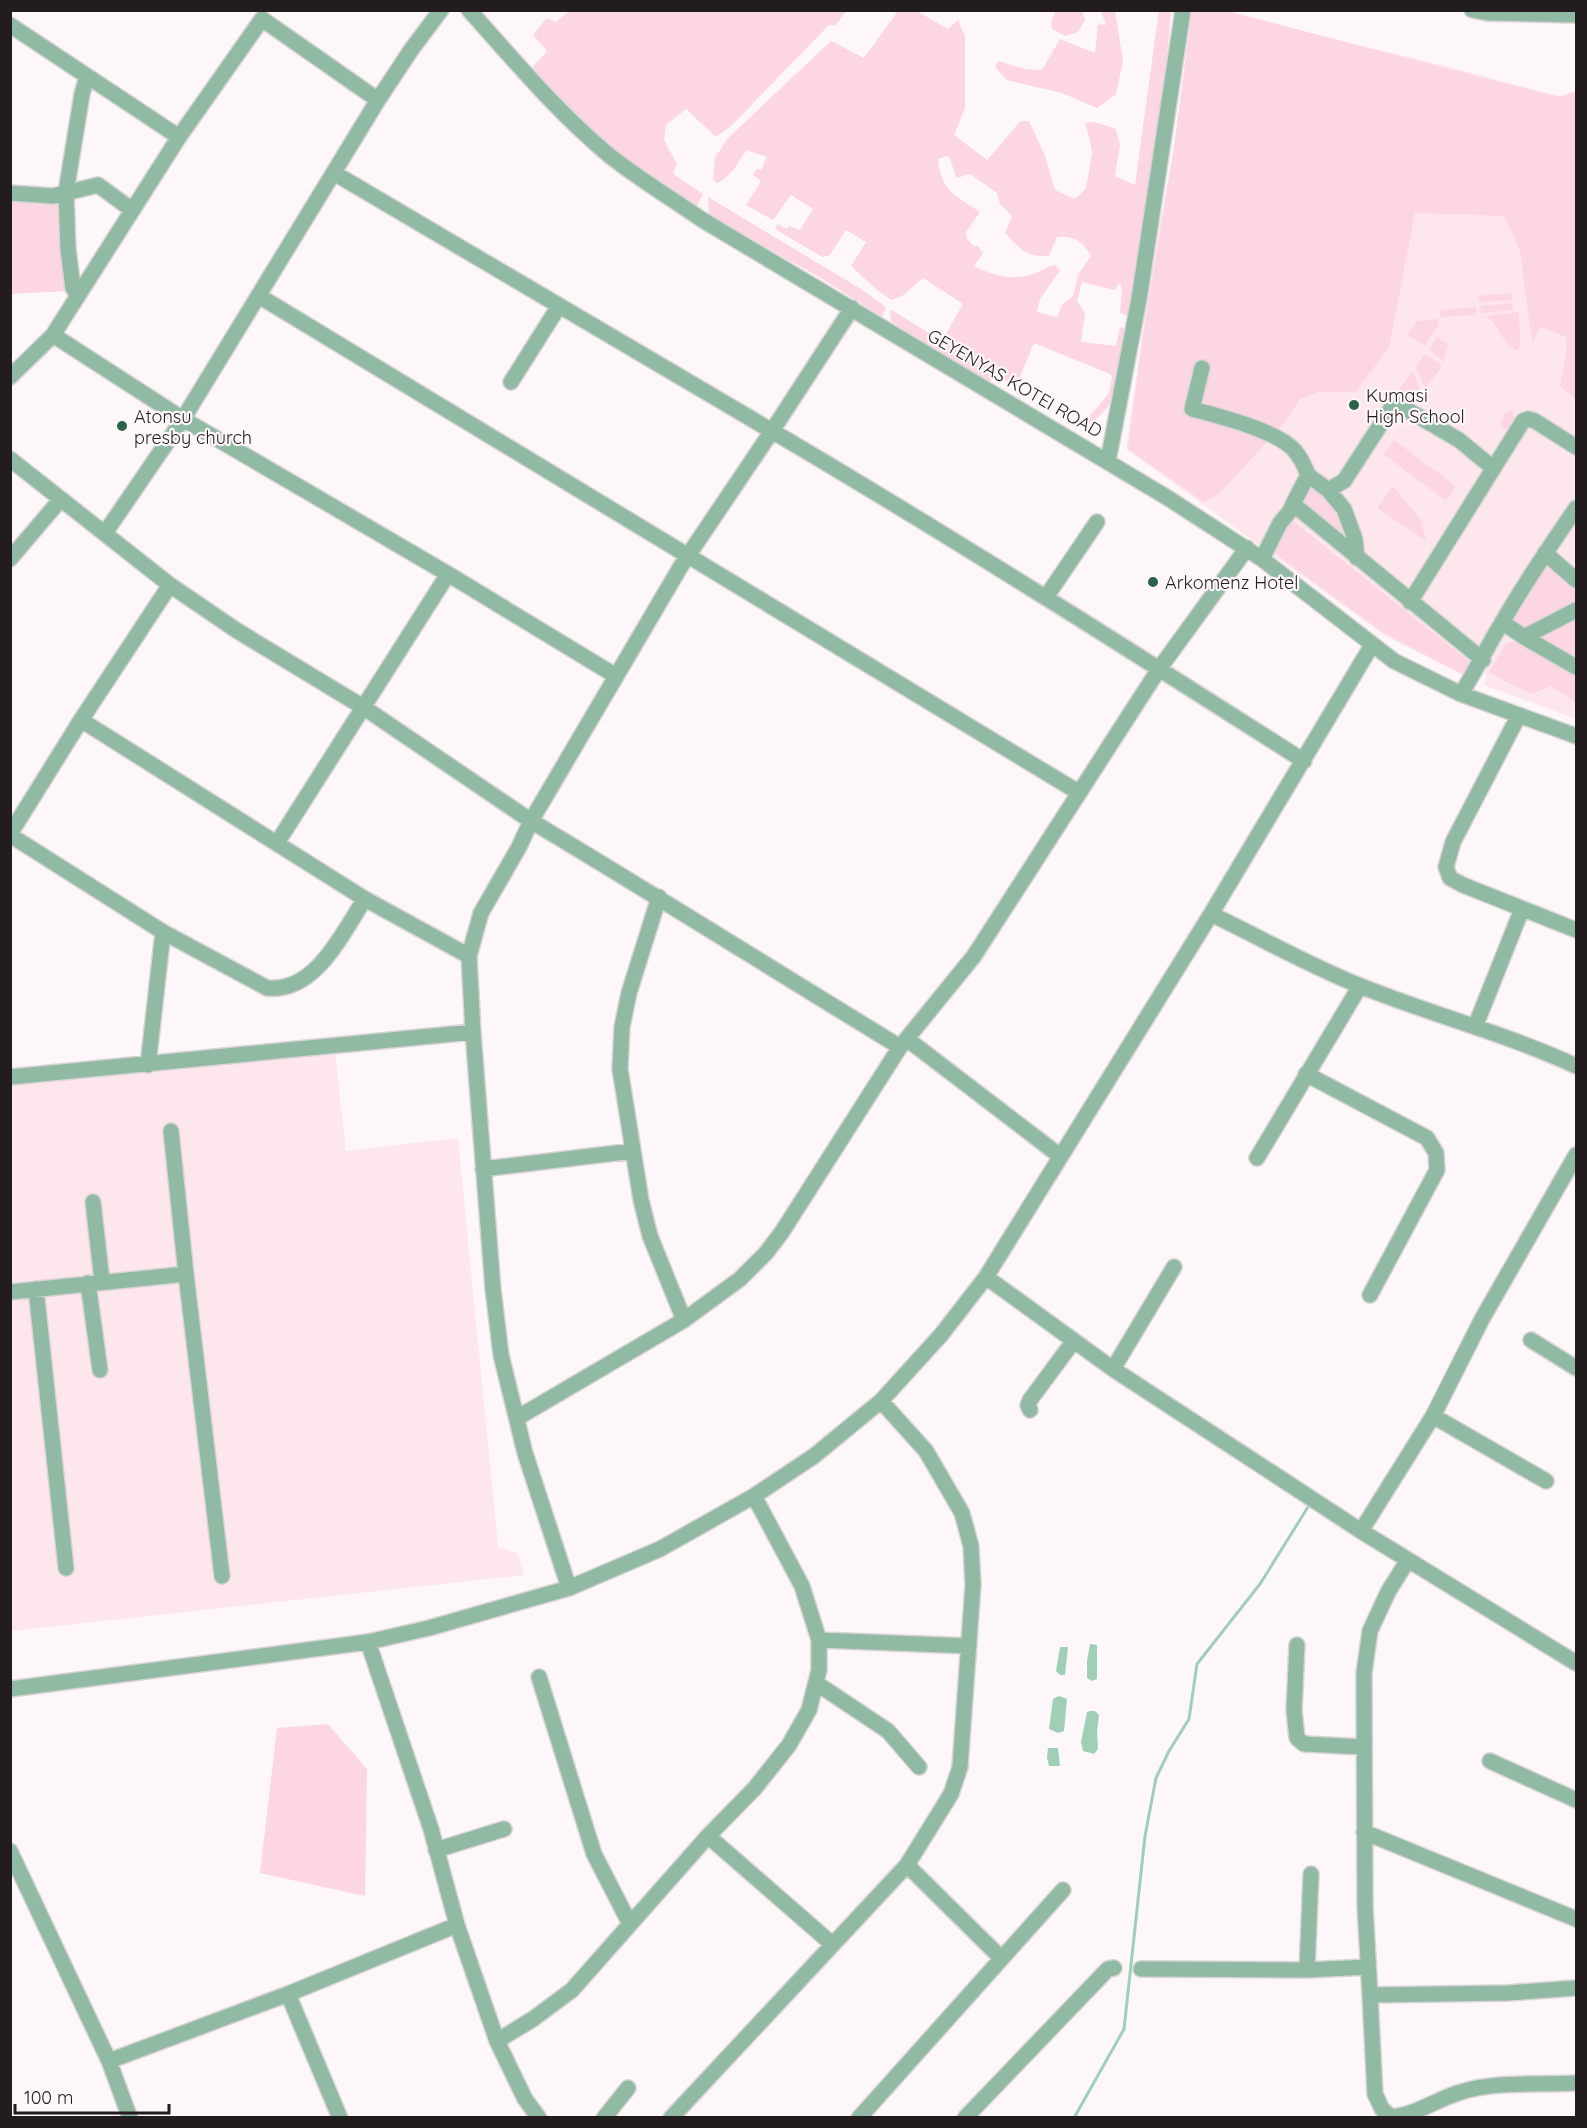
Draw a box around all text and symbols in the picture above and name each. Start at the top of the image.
street label: GEYENYAS KOTEI ROAD [924,324,1106,442]
place label: Kumasi High School [1366,384,1465,428]
marker: Kumasi High School [1347,398,1361,412]
place label: Atonsu presby church [134,405,252,449]
marker: Atonsu presby church [115,419,129,433]
place label: Arkomenz Hotel [1165,571,1298,594]
marker: Arkomenz Hotel [1146,575,1160,589]
scale bar [15,2077,170,2115]
text: 100 m [24,2086,73,2109]

